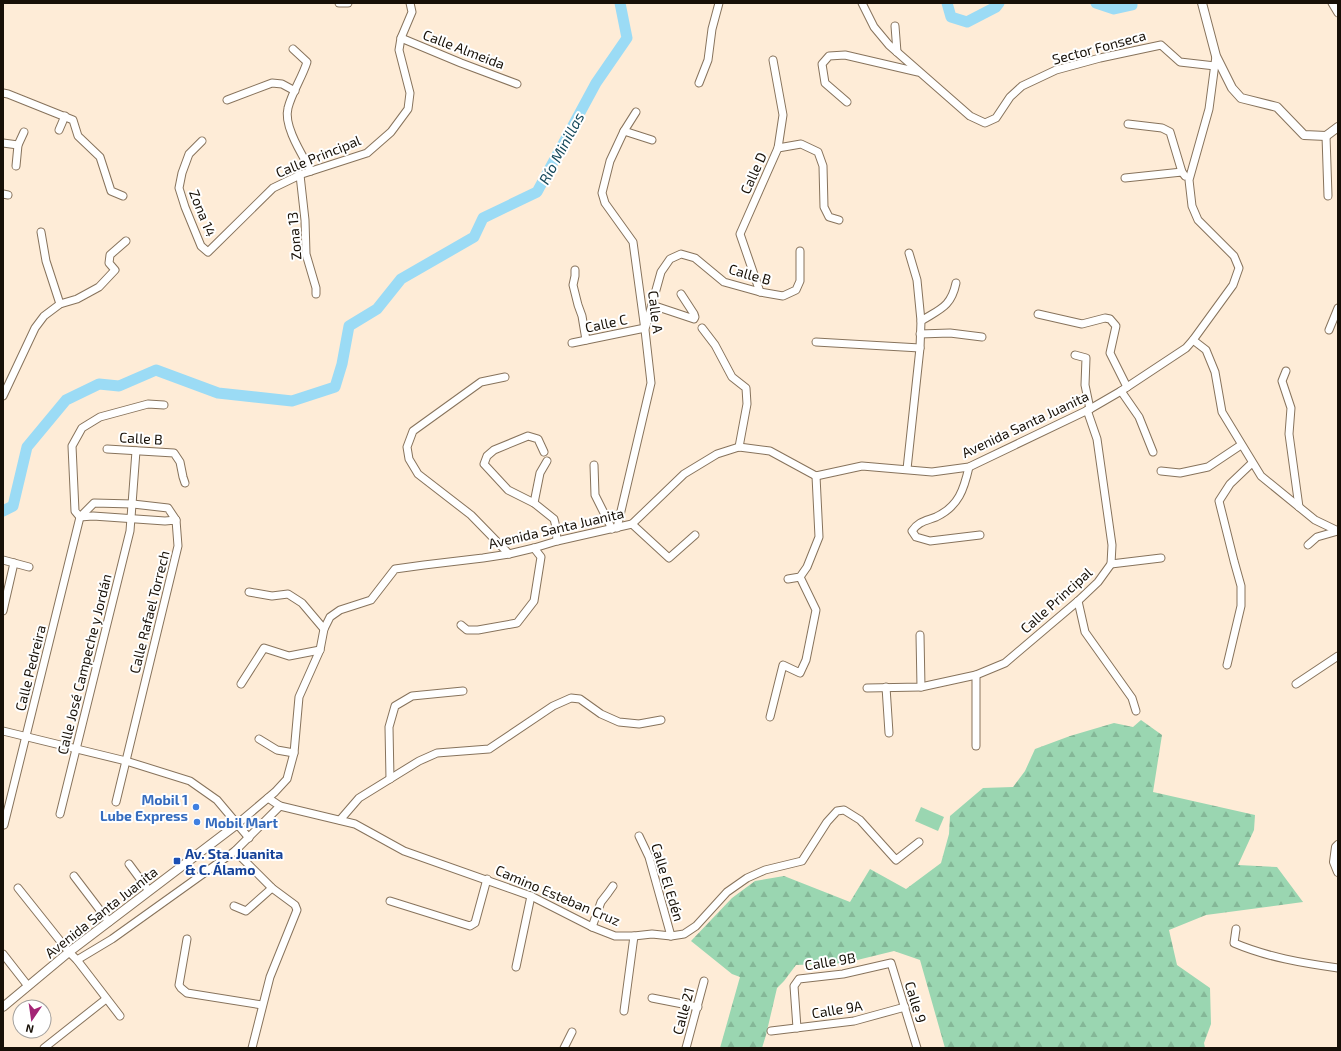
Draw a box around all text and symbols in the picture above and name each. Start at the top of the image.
street label: Calle Almeida [421,26,507,72]
street label: Sector Fonseca [1050,26,1148,68]
water label: Río Minillas [535,109,588,187]
street label: Calle Principal [273,131,364,181]
street label: Calle D [736,149,770,197]
street label: Zona 14 [186,187,220,239]
street label: Zona 13 [283,211,305,261]
street label: Calle B [727,260,773,288]
street label: Calle A [645,290,667,335]
street label: Calle C [583,310,629,336]
street label: Avenida Santa Juanita [959,387,1091,461]
street label: Calle B [119,428,163,448]
street label: Avenida Santa Juanita [487,504,625,552]
street label: Calle Rafael Torrech [125,549,173,675]
street label: Calle Principal [1017,563,1096,637]
street label: Calle José Campeche y Jordán [53,572,115,756]
street label: Calle Pedreira [11,623,49,713]
place label: Mobil 1 Lube Express [100,791,188,824]
marker: Mobil 1 Lube Express [191,802,201,812]
place label: Mobil Mart [205,814,278,831]
marker: Mobil Mart [192,817,202,827]
street label: Calle El Edén [648,841,688,923]
place label: Av. Sta. Juanita & C. Álamo [185,845,283,878]
marker: Av. Sta. Juanita & C. Álamo [172,856,182,866]
street label: Camino Esteban Cruz [493,861,623,929]
street label: Avenida Santa Juanita [41,863,161,961]
street label: Calle 9B [803,949,857,973]
street label: Calle 9 [902,979,930,1025]
street label: Calle 21 [669,986,697,1036]
street label: Calle 9A [810,997,864,1021]
north arrow [12,999,52,1039]
text: N [24,1022,35,1036]

